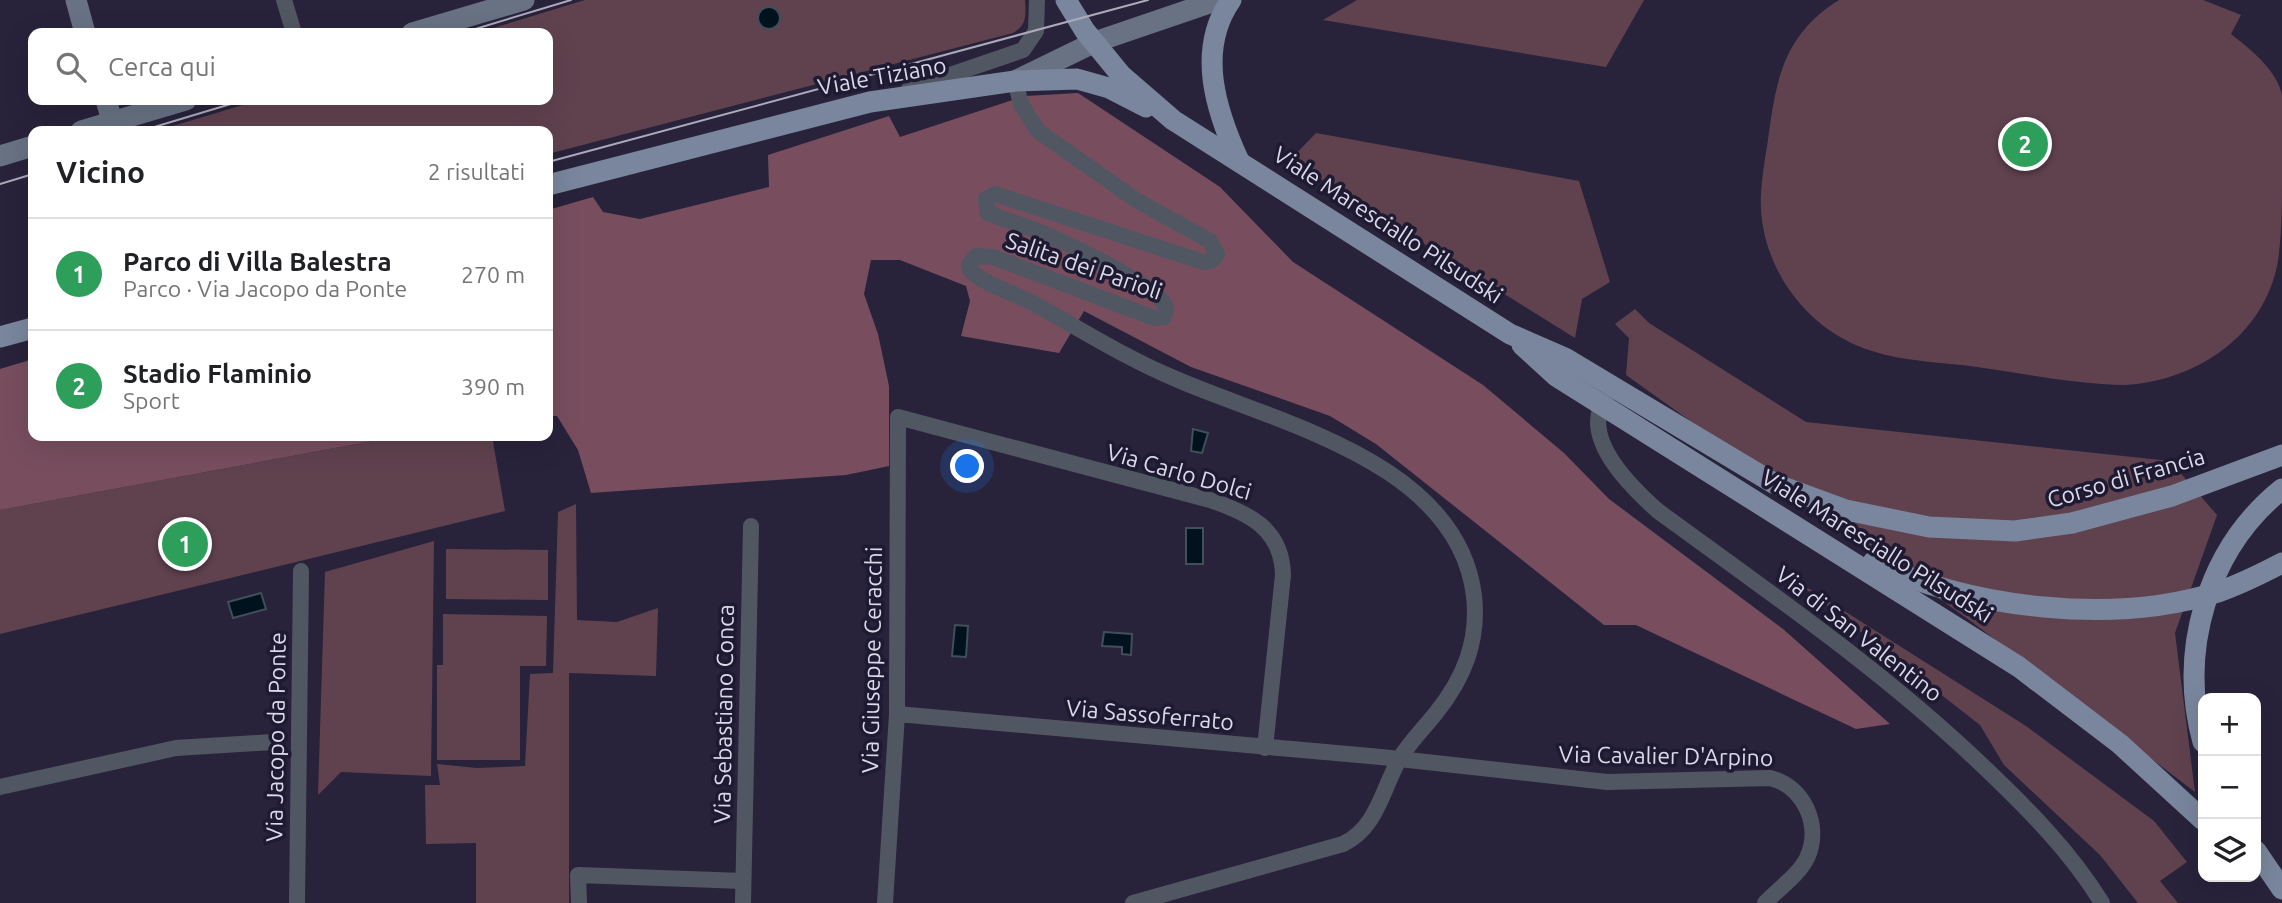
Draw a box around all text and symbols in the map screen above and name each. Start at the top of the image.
search box [28,28,553,105]
icon: search [52,48,90,86]
text: Cerca qui [108,52,216,81]
street label: Viale Tiziano [816,52,948,99]
pin: 2 [2002,118,2048,170]
street label: Viale Maresciallo Pilsudski [1269,141,1507,308]
text: Vicino [56,155,145,189]
text: 2 risultati [428,159,525,184]
street label: Salita dei Parioli [1003,227,1165,304]
text: Parco di Villa Balestra [123,247,392,276]
text: 1 [73,262,85,287]
text: 270 m [461,262,525,287]
text: Parco · Via Jacopo da Ponte [123,276,407,301]
text: Stadio Flaminio [123,359,312,388]
text: 2 [73,374,85,399]
text: 390 m [461,374,525,399]
text: Sport [123,388,180,413]
street label: Via Carlo Dolci [1104,439,1254,504]
street label: Corso di Francia [2044,443,2208,512]
your location [950,449,984,483]
street label: Viale Maresciallo Pilsudski [1757,464,1998,627]
pin: 1 [162,518,208,570]
street label: Via Giuseppe Ceracchi [857,546,886,774]
street label: Via di San Valentino [1771,561,1947,706]
street label: Via Sebastiano Conca [709,604,738,824]
street label: Via Jacopo da Ponte [261,632,290,842]
map controls [2198,693,2261,882]
button: + [2198,693,2261,756]
street label: Via Sassoferrato [1065,695,1235,734]
street label: Via Cavalier D'Arpino [1559,741,1773,770]
button: − [2198,756,2261,819]
button: layers [2198,819,2261,882]

